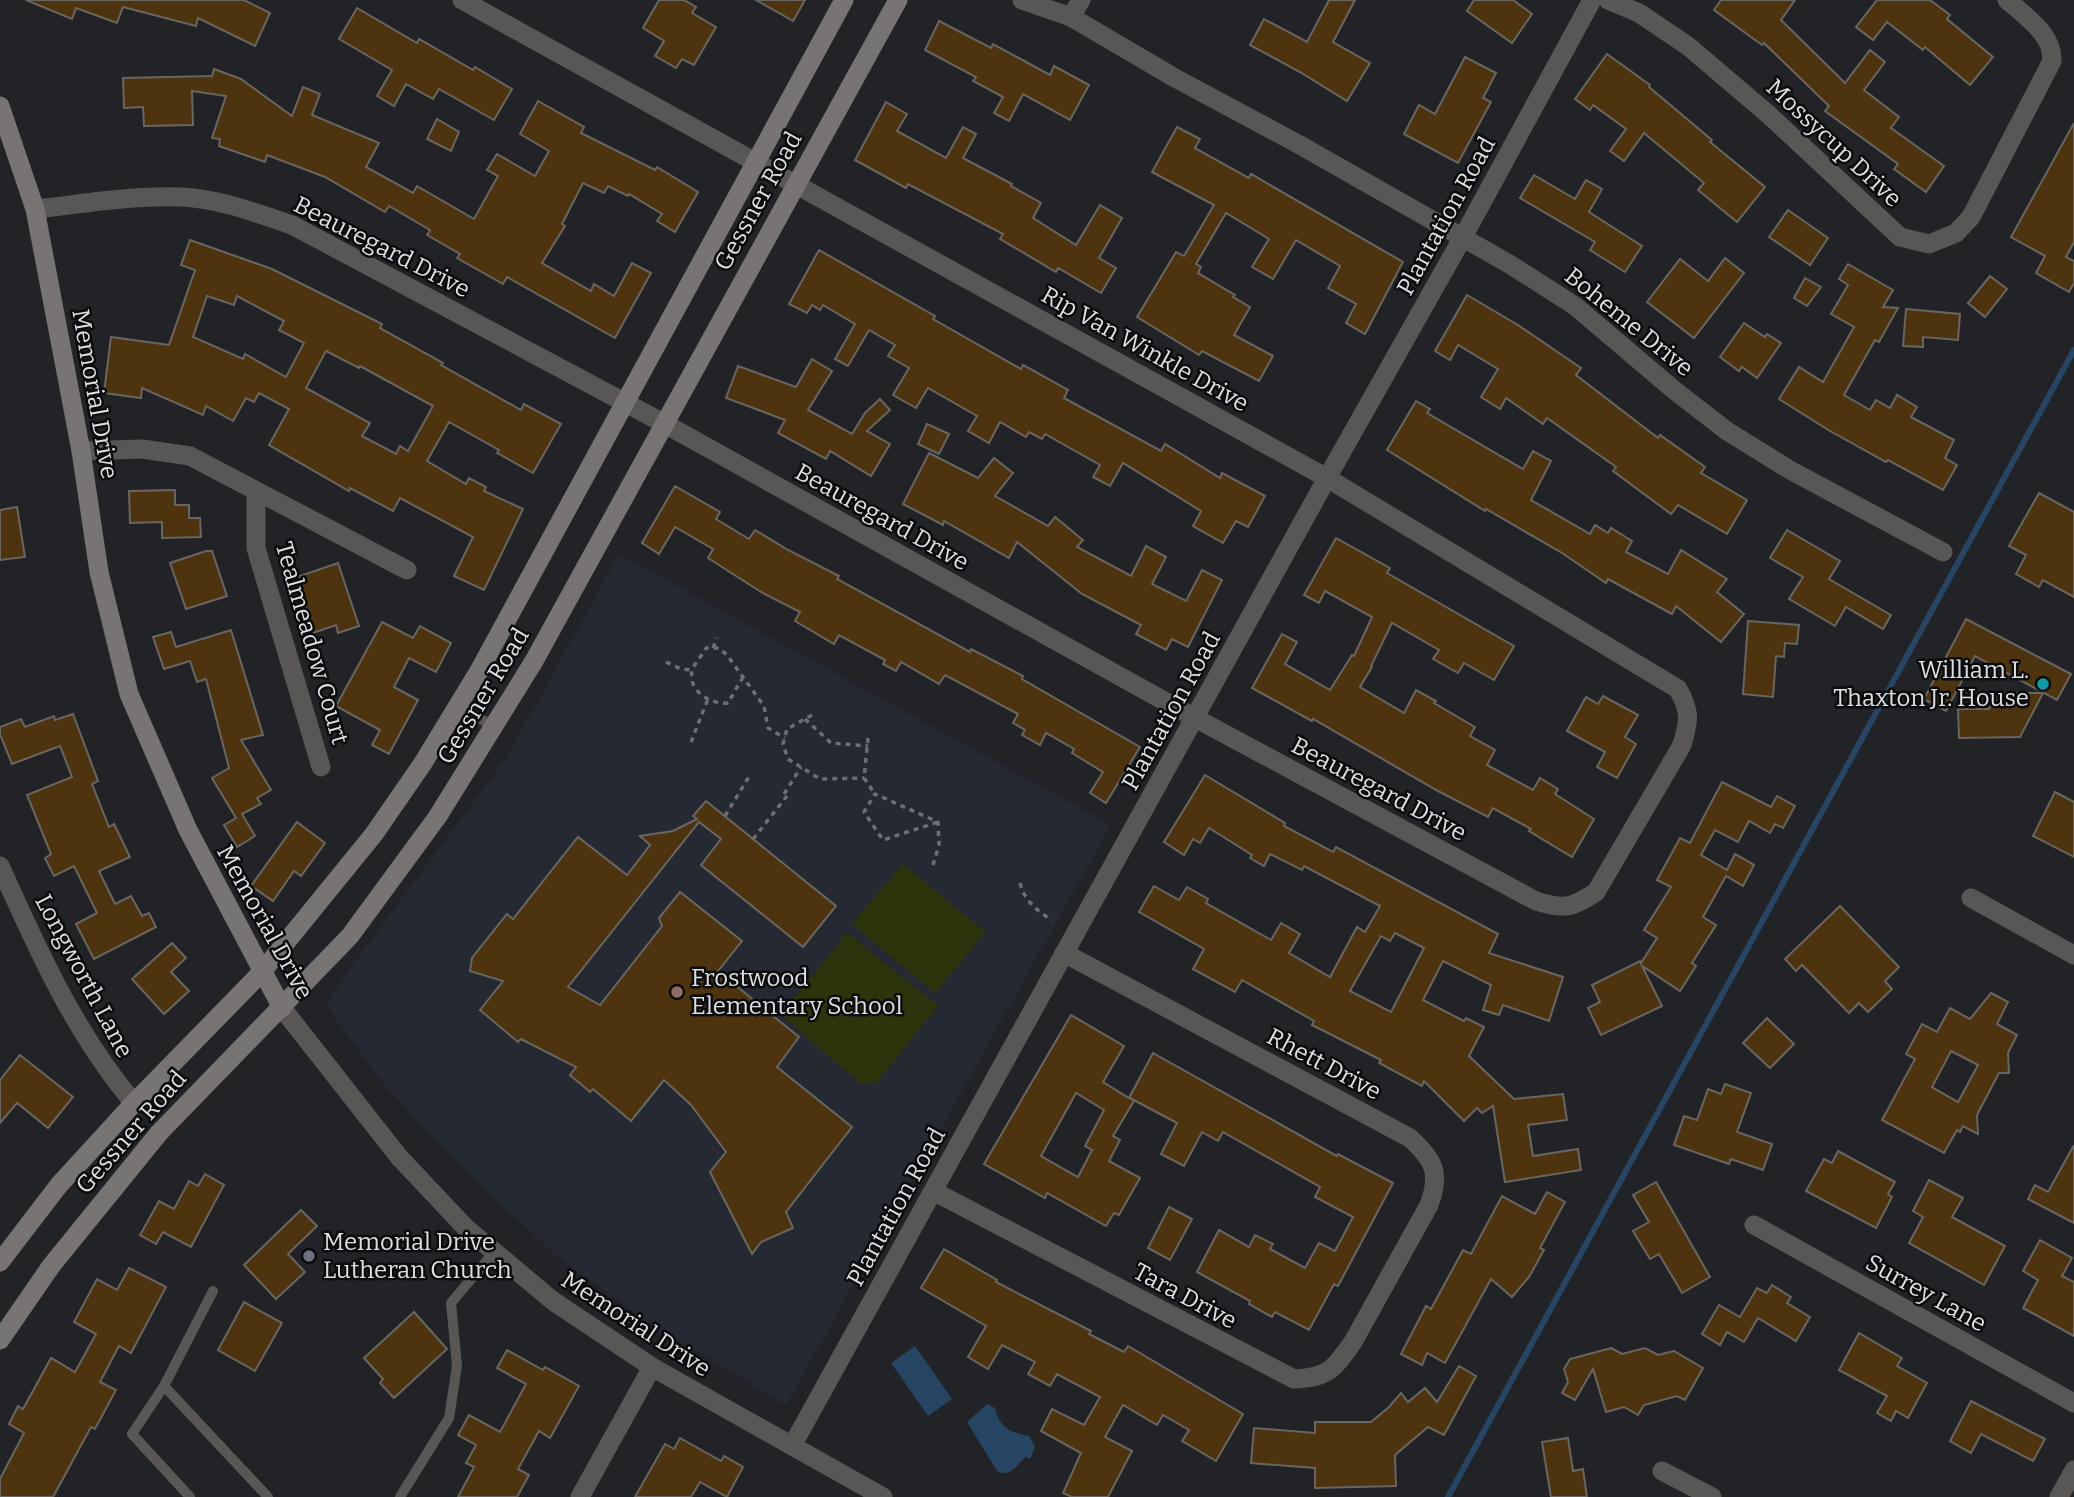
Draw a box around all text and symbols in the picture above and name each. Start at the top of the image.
street label: Mossycup Drive [1761,73,1907,213]
street label: Gessner Road [708,127,808,275]
street label: Plantation Road [1391,132,1501,300]
street label: Beauregard Drive [289,190,475,304]
street label: Boheme Drive [1559,262,1699,382]
street label: Rip Van Winkle Drive [1037,280,1253,418]
street label: Memorial Drive [66,307,124,481]
street label: Beauregard Drive [790,458,974,576]
street label: Tealmeadow Court [270,538,354,748]
street label: Gessner Road [431,623,535,769]
street label: Plantation Road [1116,627,1226,795]
place label: William L. Thaxton Jr. House [1833,656,2029,712]
marker: William L. Thaxton Jr. House [2035,676,2051,692]
street label: Beauregard Drive [1287,731,1471,847]
street label: Memorial Drive [211,840,319,1004]
street label: Longworth Lane [29,890,139,1062]
place label: Frostwood Elementary School [691,964,903,1020]
marker: Frostwood Elementary School [669,984,685,1000]
street label: Rhett Drive [1262,1022,1386,1106]
street label: Gessner Road [70,1065,192,1199]
street label: Plantation Road [841,1123,951,1291]
place label: Memorial Drive Lutheran Church [323,1228,512,1284]
marker: Memorial Drive Lutheran Church [301,1248,317,1264]
street label: Surrey Lane [1861,1248,1991,1338]
street label: Tara Drive [1129,1257,1241,1335]
street label: Memorial Drive [556,1265,716,1383]

